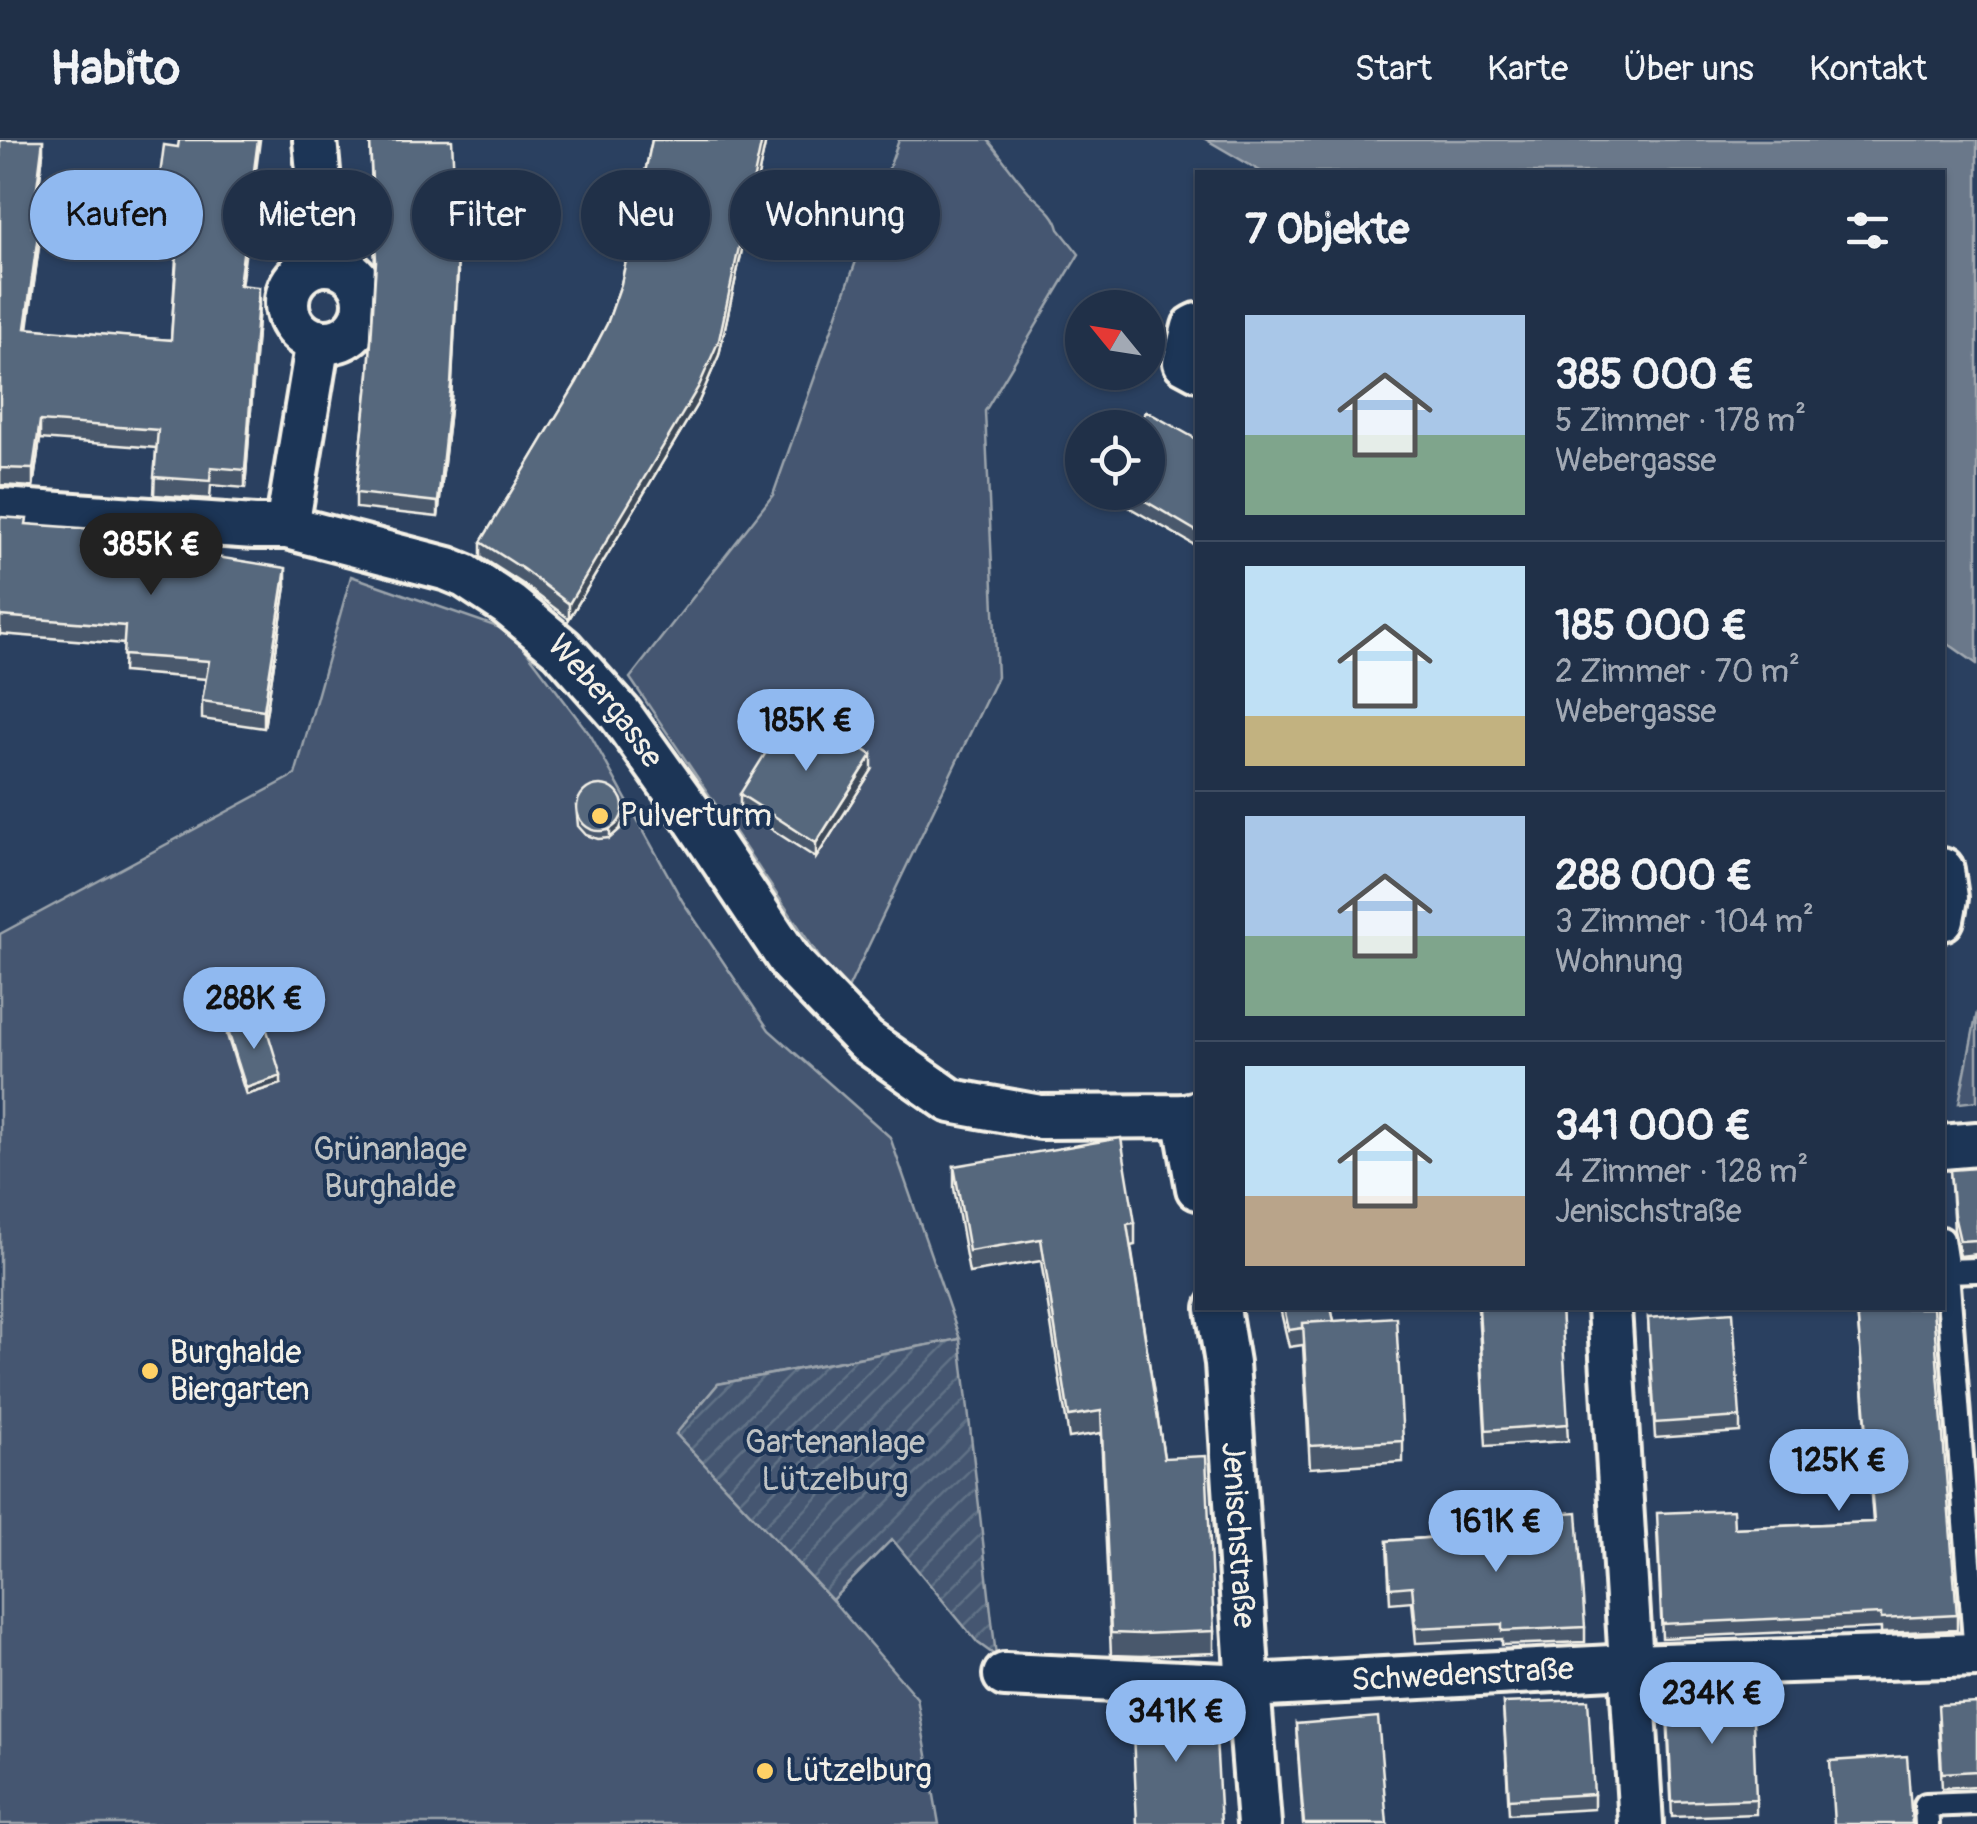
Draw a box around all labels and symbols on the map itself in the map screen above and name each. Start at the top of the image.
north arrow [1065,290,1165,390]
pin: 385K € [70,513,232,598]
street label: Webergasse [539,626,672,776]
pin: 185K € [725,689,887,774]
place label: Pulverturm [620,796,772,836]
marker: Pulverturm [589,805,611,827]
pin: 288K € [173,967,335,1052]
park label: Grünanlage Burghalde [313,1130,467,1207]
place label: Burghalde Biergarten [170,1333,310,1410]
marker: Burghalde Biergarten [139,1360,161,1382]
park label: Gartenanlage Lützelburg [745,1423,925,1500]
pin: 125K € [1758,1429,1920,1514]
street label: Jenischstraße [1212,1440,1264,1630]
pin: 161K € [1415,1490,1577,1575]
street label: Schwedenstraße [1350,1649,1575,1701]
pin: 234K € [1631,1662,1793,1747]
pin: 341K € [1095,1680,1257,1765]
place label: Lützelburg [785,1751,932,1791]
marker: Lützelburg [754,1760,776,1782]

